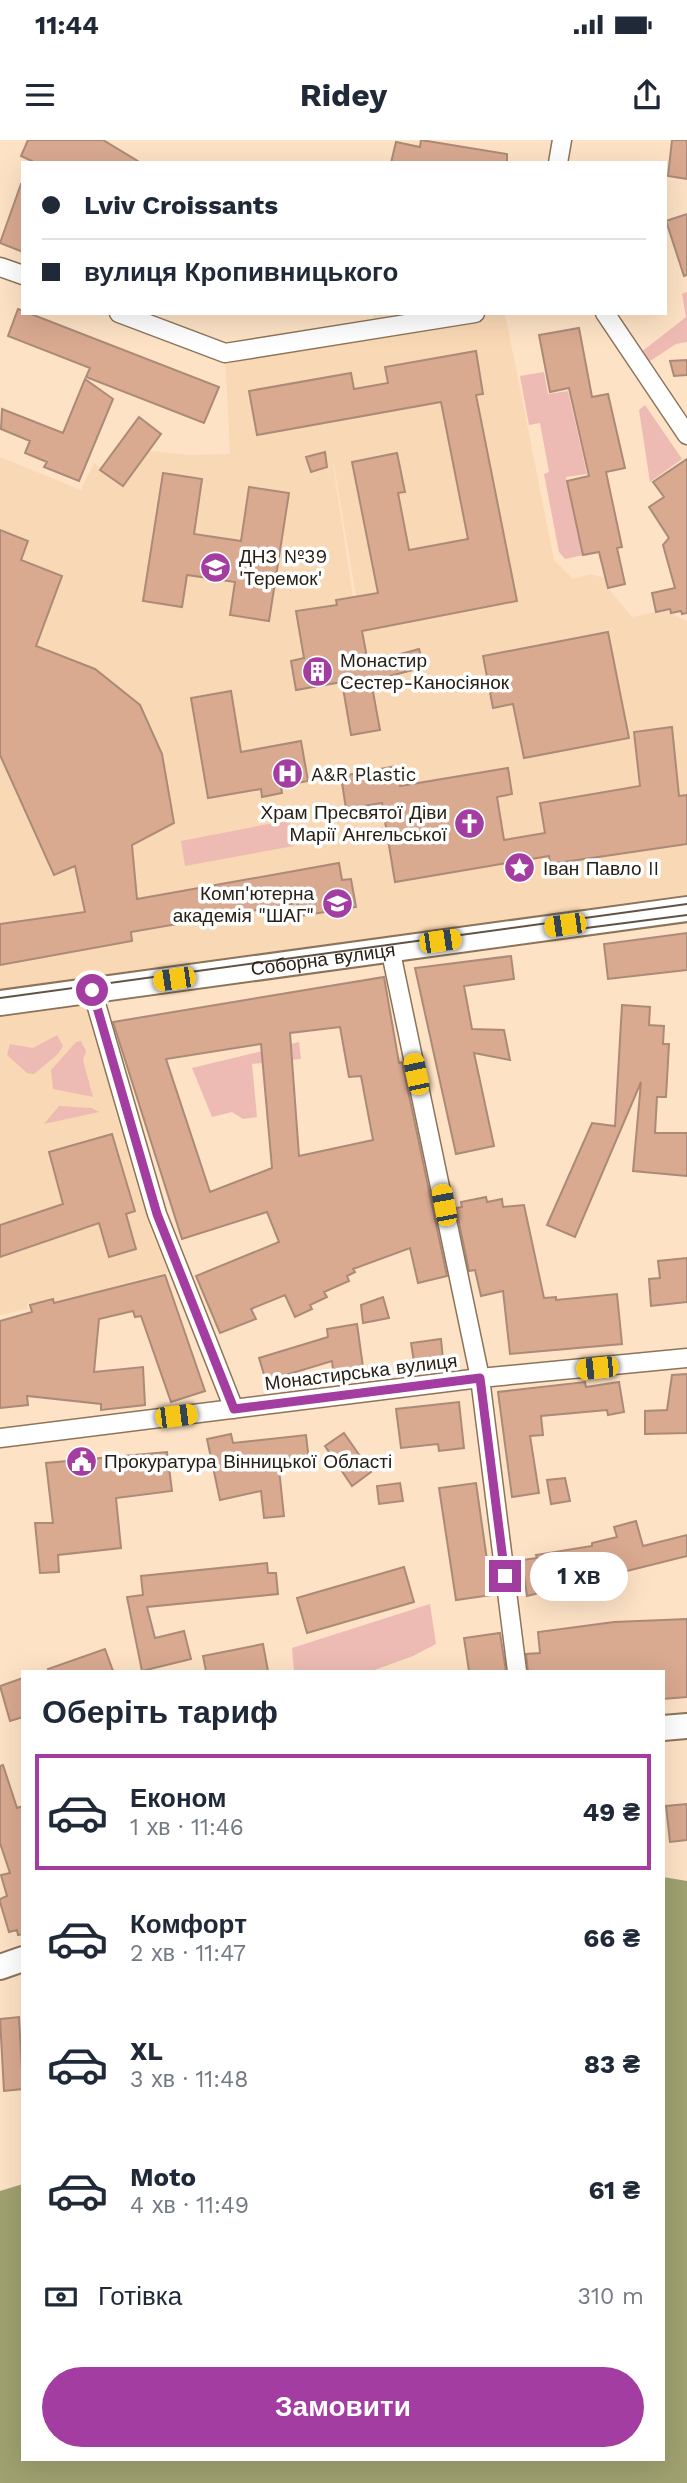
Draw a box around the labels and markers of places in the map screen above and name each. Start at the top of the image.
place label: ДНЗ №39 'Теремок' [239,545,327,590]
school or university icon: ДНЗ №39 'Теремок' [199,550,233,584]
place label: Монастир Сестер-Каносіянок [340,649,510,694]
building icon: Монастир Сестер-Каносіянок [300,654,334,688]
hospital icon: A&R Plastic [271,757,305,791]
place label: A&R Plastic [311,763,416,786]
place label: Храм Пресвятої Діви Марії Ангельської [261,801,448,846]
church icon: Храм Пресвятої Діви Марії Ангельської [453,806,487,840]
place icon: Іван Павло II [503,851,537,885]
place label: Іван Павло II [543,857,659,880]
place label: Комп'ютерна академія "ШАГ" [173,882,314,927]
school or university icon: Комп'ютерна академія "ШАГ" [320,887,354,921]
public building icon: Прокуратура Вінницької Області [64,1444,98,1478]
place label: Прокуратура Вінницької Області [104,1450,392,1473]

